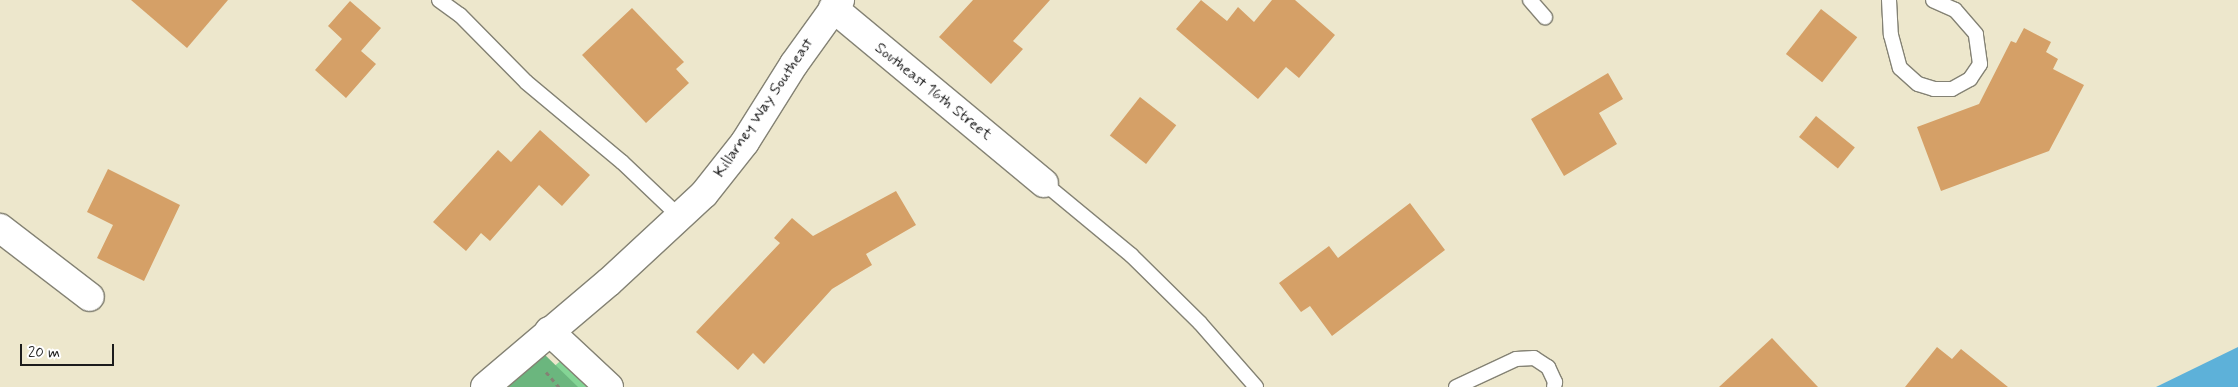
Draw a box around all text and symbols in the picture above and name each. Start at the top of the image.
street label: Killarney Way Southeast [711,36,817,180]
street label: Southeast 16th Street [870,39,996,145]
scale bar [22,334,116,366]
text: 20 m [28,343,60,363]

